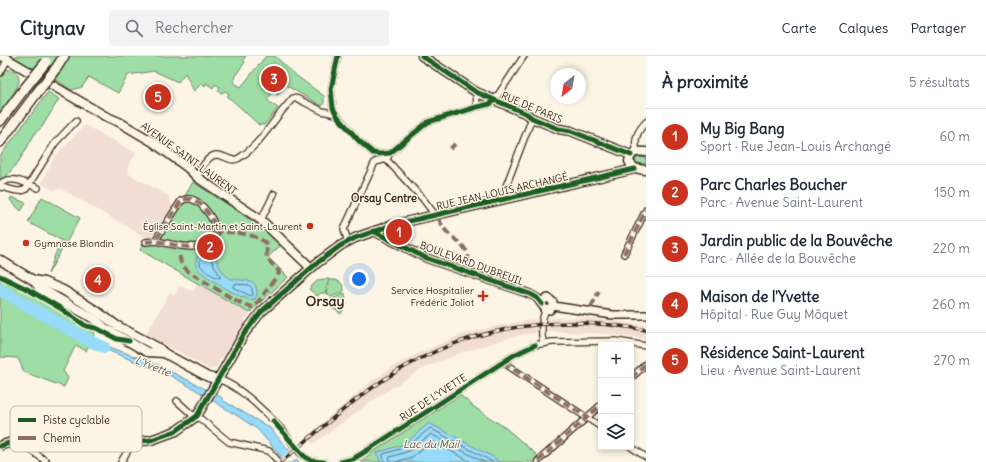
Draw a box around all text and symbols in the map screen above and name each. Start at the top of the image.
search box [109,10,389,46]
text: Citynav [20,16,85,40]
icon: search [123,17,145,39]
text: Rechercher [155,18,233,37]
text: Carte [782,19,816,37]
text: Calques [838,19,888,37]
text: Partager [910,19,966,37]
pin: 3 [261,64,287,94]
north arrow [550,68,586,104]
text: À proximité [662,71,748,93]
text: 5 résultats [909,74,970,91]
pin: 5 [145,82,171,112]
street label: RUE DE PARIS [499,89,565,126]
street label: AVENUE SAINT-LAURENT [138,119,239,198]
text: My Big Bang [700,119,785,138]
text: 1 [672,128,678,145]
text: 60 m [939,128,970,145]
text: Sport · Rue Jean-Louis Archangé [700,138,891,155]
street label: RUE JEAN-LOUIS ARCHANGÉ [435,170,569,213]
text: Parc Charles Boucher [700,175,847,194]
text: 2 [671,184,679,201]
text: 150 m [934,184,970,201]
district label: Orsay Centre [351,191,417,206]
text: Parc · Avenue Saint-Laurent [700,194,863,211]
pin: 1 [386,217,412,247]
place label: Église Saint-Martin et Saint-Laurent [143,220,303,233]
marker: Église Saint-Martin et Saint-Laurent [305,221,315,231]
text: Jardin public de la Bouvêche [700,231,893,250]
pin: 2 [197,232,223,262]
place label: Gymnase Blondin [34,237,114,250]
marker: Gymnase Blondin [21,238,31,248]
street label: BOULEVARD DUBREUIL [418,239,526,289]
text: 3 [671,240,679,257]
text: 220 m [933,240,970,257]
text: Parc · Allée de la Bouvêche [700,250,856,267]
pin: 4 [85,265,111,295]
your location [349,269,369,289]
place label: Service Hospitalier Frédéric Joliot [391,284,475,309]
text: Maison de l'Yvette [700,287,819,306]
marker: Service Hospitalier Frédéric Joliot [477,290,489,302]
district label: Orsay [306,292,344,310]
text: 4 [671,296,679,313]
text: 260 m [932,296,970,313]
text: Hôpital · Rue Guy Môquet [700,306,848,323]
map controls [598,342,634,450]
button: + [598,342,634,378]
text: Résidence Saint-Laurent [700,343,865,362]
text: 5 [671,352,679,369]
text: 270 m [933,352,970,369]
water label: L'Yvette [133,353,174,380]
text: Lieu · Avenue Saint-Laurent [700,362,861,379]
street label: RUE DE L'YVETTE [397,371,469,424]
button: − [598,378,634,414]
legend [10,406,142,452]
text: Piste cyclable [43,413,110,427]
button: layers [598,414,634,450]
text: Chemin [43,431,81,445]
water label: Lac du Mail [403,437,460,451]

